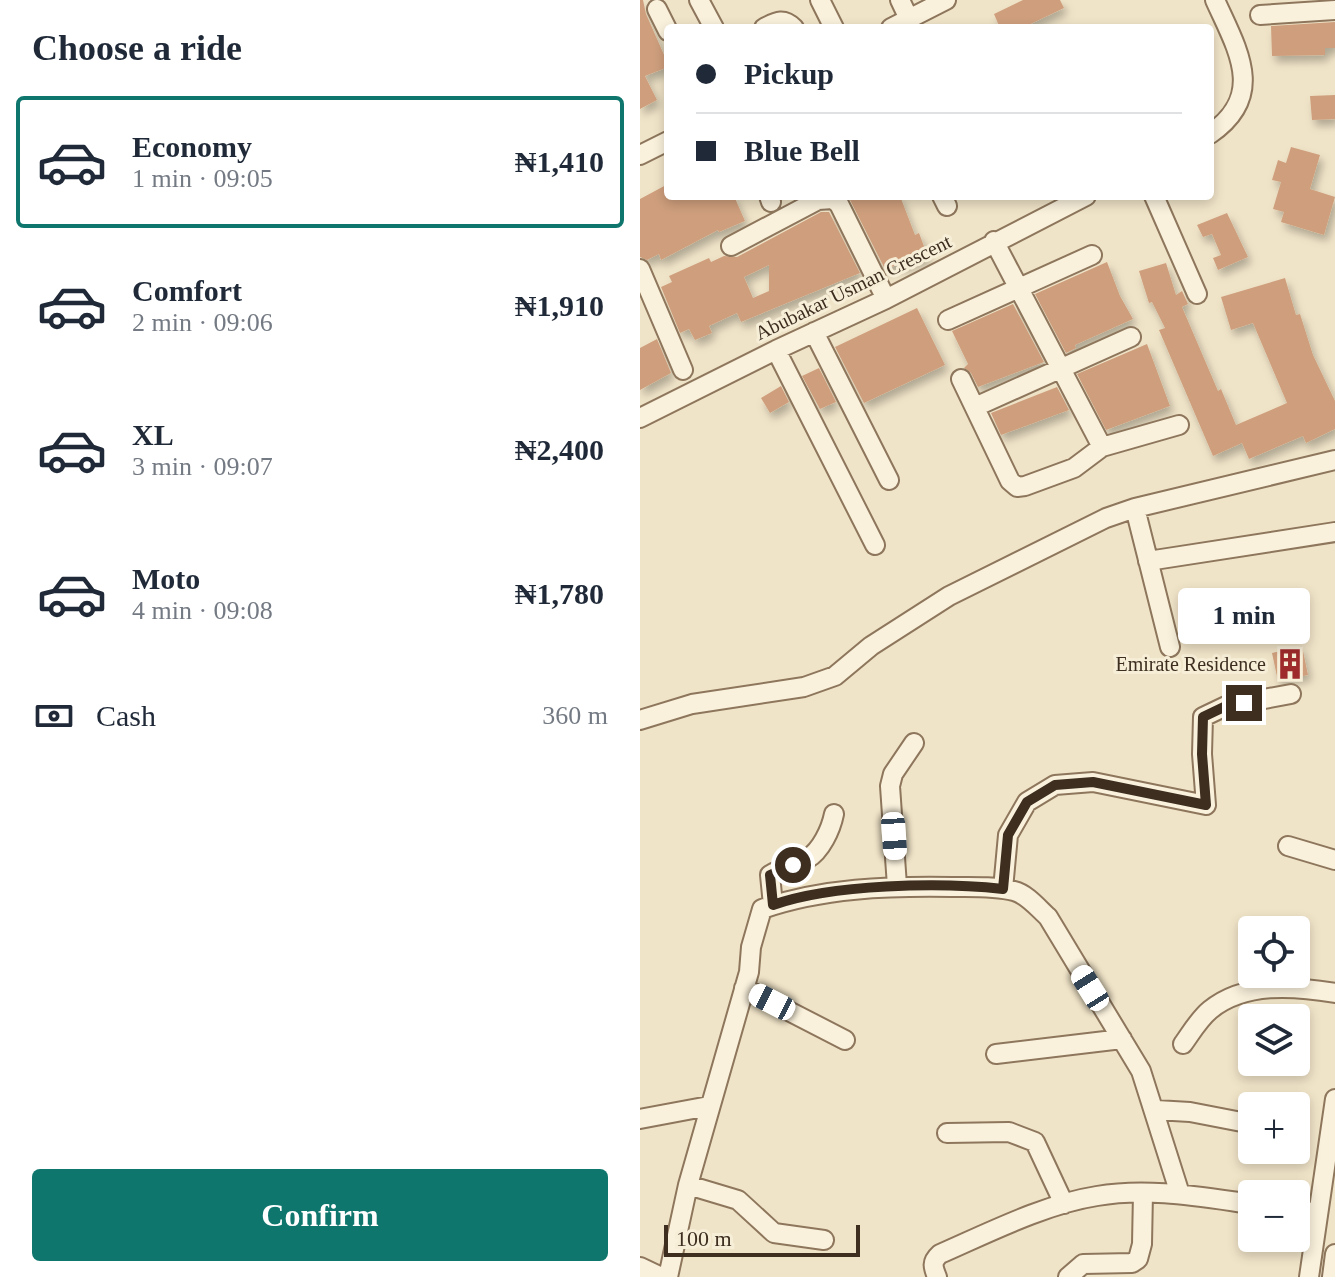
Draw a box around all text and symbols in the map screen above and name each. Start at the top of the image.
text: Choose a ride [32,28,242,68]
text: Pickup [744,57,834,90]
icon: car [36,126,108,198]
text: Economy [132,130,252,163]
text: Blue Bell [744,134,860,167]
text: ₦1,410 [515,145,604,178]
text: 1 min · 09:05 [132,164,273,193]
street label: Abubakar Usman Crescent [751,230,955,344]
icon: car [36,270,108,342]
text: Comfort [132,274,242,307]
text: ₦1,910 [515,289,604,322]
text: 2 min · 09:06 [132,308,273,337]
icon: car [36,414,108,486]
text: XL [132,418,174,451]
text: ₦2,400 [515,433,604,466]
text: 3 min · 09:07 [132,452,273,481]
icon: car [36,558,108,630]
text: Moto [132,562,200,595]
text: ₦1,780 [515,577,604,610]
callout: 1 min [1178,587,1310,643]
text: 4 min · 09:08 [132,596,273,625]
text: 1 min [1213,601,1275,630]
building icon: Emirate Residence [1273,647,1307,681]
place label: Emirate Residence [1116,653,1266,675]
route end [1226,685,1262,721]
icon: cash [32,694,76,738]
text: Cash [96,699,156,732]
text: 360 m [542,701,608,730]
car [880,811,908,861]
route start [775,847,811,883]
map controls [1238,916,1310,1252]
button: locate [1238,916,1310,988]
car [1067,961,1113,1015]
car [745,980,799,1024]
button: layers [1238,1004,1310,1076]
button: + [1238,1092,1310,1164]
button: Confirm [32,1169,608,1261]
button: − [1238,1180,1310,1252]
scale bar [664,1221,860,1257]
text: 100 m [676,1226,732,1251]

